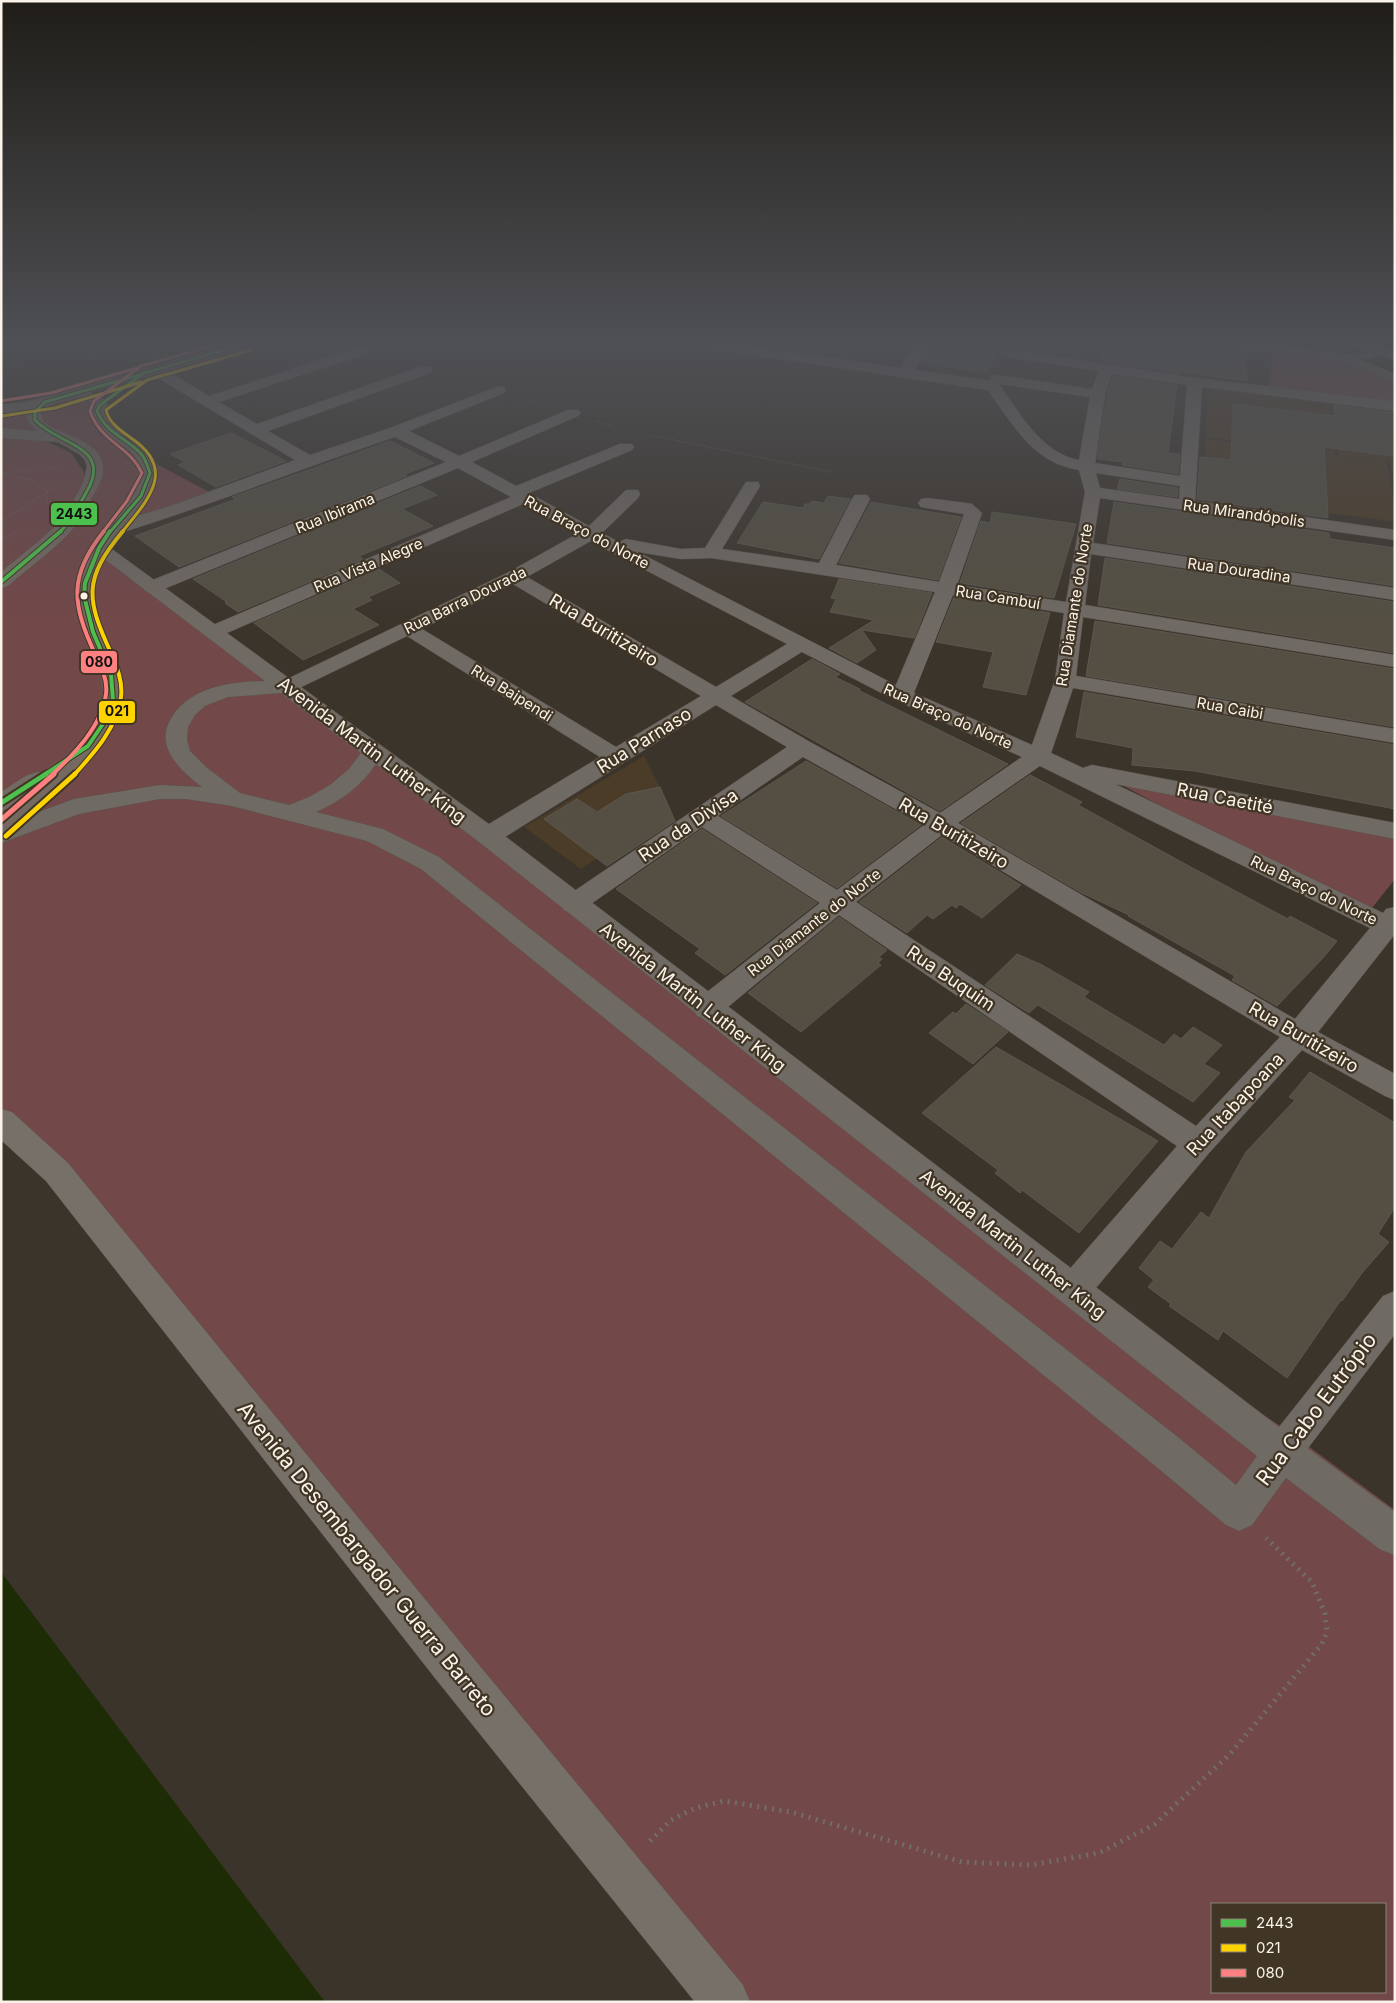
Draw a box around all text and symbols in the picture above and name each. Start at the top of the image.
street label: Rua Ibirama [293,489,377,537]
street label: Rua Braço do Norte [521,491,653,573]
street label: Rua Mirandópolis [1182,495,1306,531]
line badge: 2443 [50,502,98,526]
text: 2443 [56,505,92,522]
street label: Rua Diamante do Norte [1052,522,1096,688]
street label: Rua Vista Alegre [311,533,425,597]
street label: Rua Douradina [1186,553,1292,587]
street label: Rua Barra Dourada [401,562,529,638]
street label: Rua Cambuí [954,581,1042,613]
street label: Rua Buritizeiro [546,589,662,671]
unlabelled marker [79,591,89,601]
line badge: 080 [80,650,118,674]
text: 080 [85,653,113,670]
street label: Rua Baipendi [468,660,556,726]
street label: Avenida Martin Luther King [274,672,470,828]
street label: Rua Braço do Norte [881,679,1015,753]
street label: Rua Caibi [1195,693,1265,723]
line badge: 021 [98,700,136,724]
text: 021 [105,702,129,719]
street label: Rua Parnaso [593,703,695,777]
street label: Rua Caetité [1175,778,1275,818]
street label: Rua da Divisa [634,784,742,866]
street label: Rua Buritizeiro [895,793,1013,873]
street label: Rua Braço do Norte [1247,851,1381,929]
street label: Rua Diamante do Norte [743,864,885,980]
street label: Avenida Martin Luther King [596,918,790,1076]
street label: Rua Buquim [903,941,999,1015]
street label: Rua Buritizeiro [1245,997,1363,1077]
street label: Rua Itabapoana [1182,1048,1288,1160]
street label: Avenida Martin Luther King [916,1165,1110,1323]
street label: Rua Cabo Eutrópio [1250,1328,1382,1490]
street label: Avenida Desembargador Guerra Barreto [232,1397,502,1721]
legend [1211,1903,1386,1993]
text: 2443 [1256,1913,1294,1932]
text: 021 [1256,1938,1281,1957]
text: 080 [1256,1963,1284,1982]

